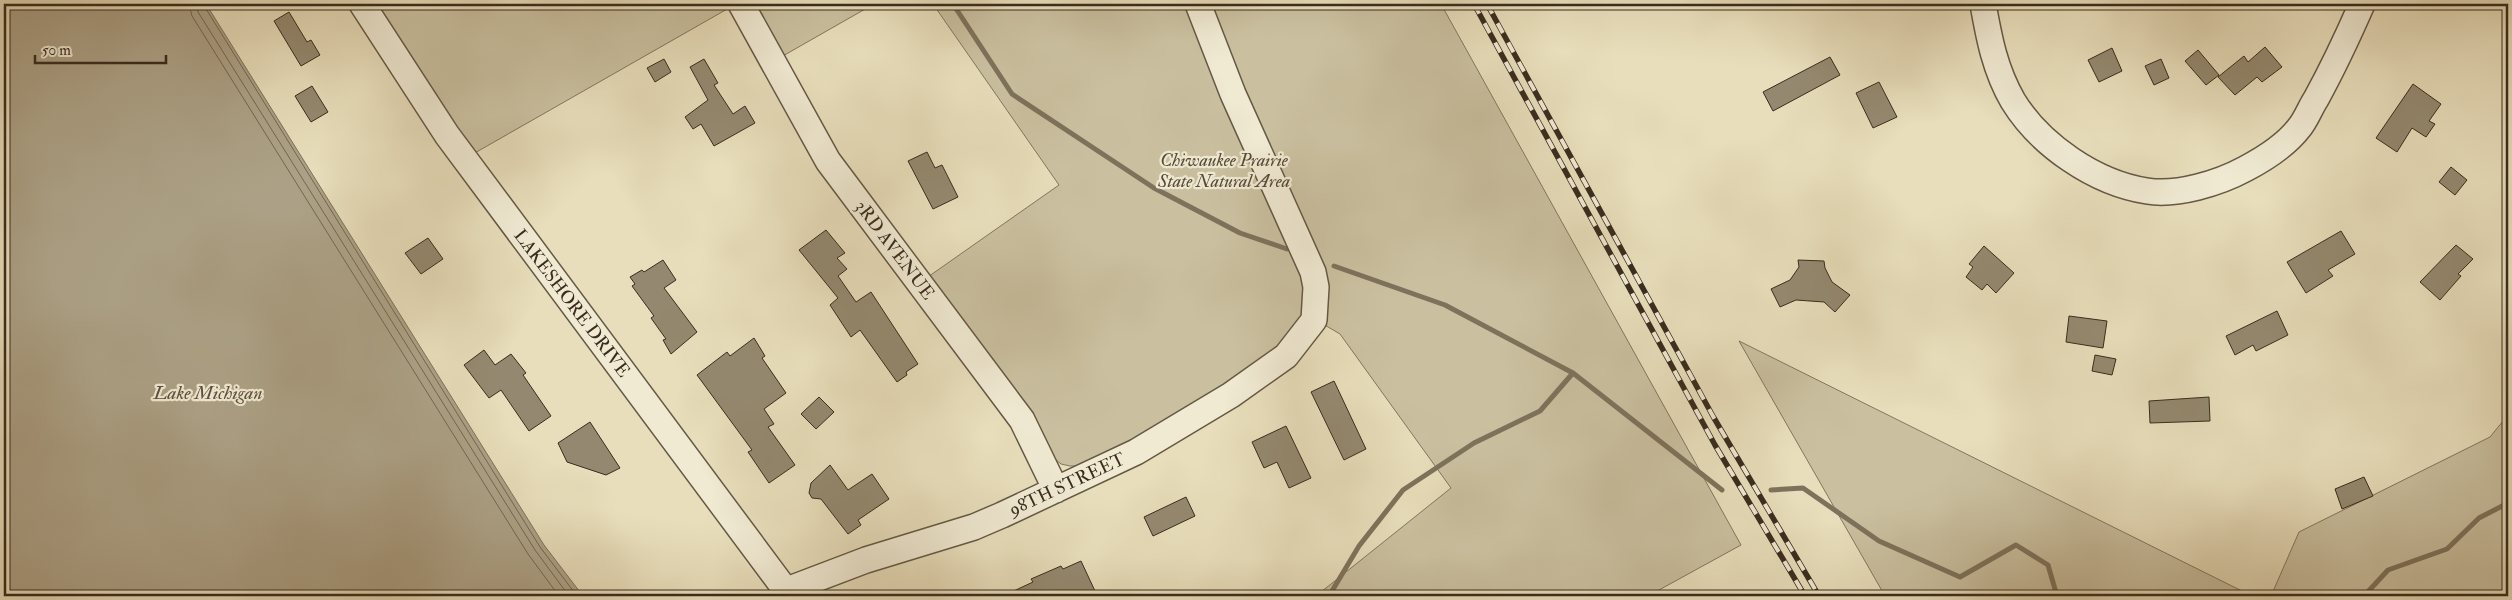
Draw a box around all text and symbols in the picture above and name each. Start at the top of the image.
scale bar [35,32,166,64]
text: 50 m [42,41,71,60]
park label: Chiwaukee Prairie State Natural Area [1157,149,1290,193]
street label: 3RD AVENUE [850,196,939,305]
street label: LAKESHORE DRIVE [508,225,635,382]
water label: Lake Michigan [153,381,262,405]
street label: 98TH STREET [1004,447,1129,522]

